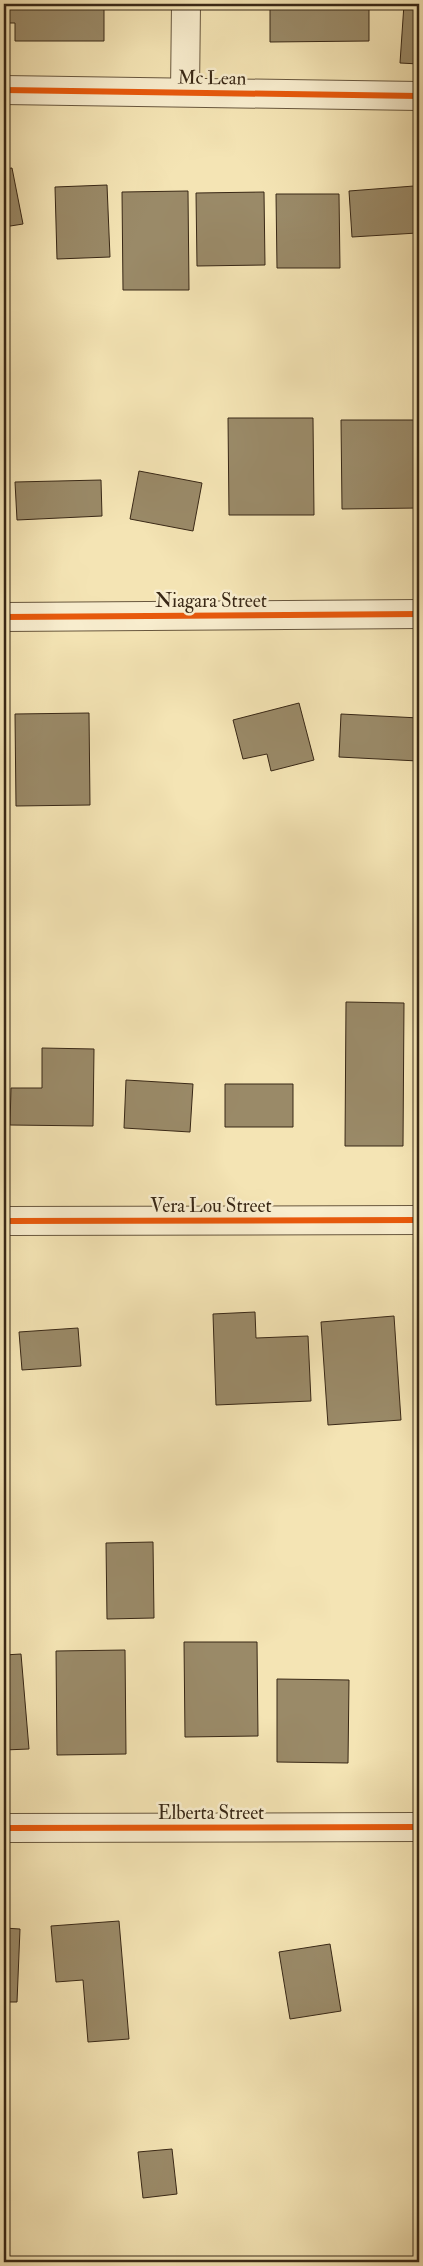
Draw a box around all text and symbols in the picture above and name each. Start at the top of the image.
street label: Mc Lean [177,65,247,91]
street label: Niagara Street [155,589,267,613]
street label: Vera Lou Street [150,1194,272,1218]
street label: Elberta Street [158,1801,264,1825]

